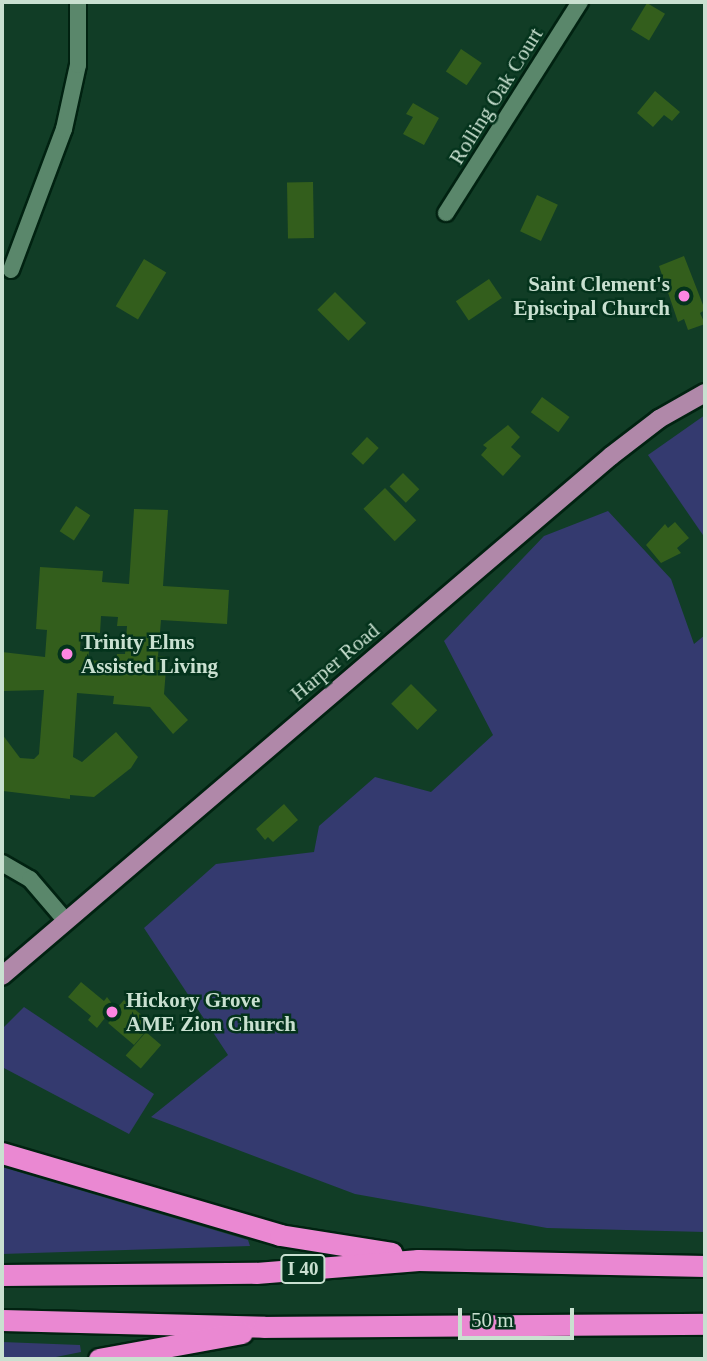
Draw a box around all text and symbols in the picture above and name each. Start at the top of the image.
street label: Rolling Oak Court [444,23,548,169]
place label: Saint Clement's Episcipal Church [513,271,670,321]
marker: Saint Clement's Episcipal Church [676,288,692,304]
street label: Harper Road [286,618,384,706]
place label: Trinity Elms Assisted Living [81,629,218,679]
marker: Trinity Elms Assisted Living [59,646,75,662]
place label: Hickory Grove AME Zion Church [126,987,296,1037]
marker: Hickory Grove AME Zion Church [104,1004,120,1020]
road number: I 40 [280,1254,326,1284]
scale bar [462,1294,578,1338]
text: 50 m [471,1308,514,1332]

